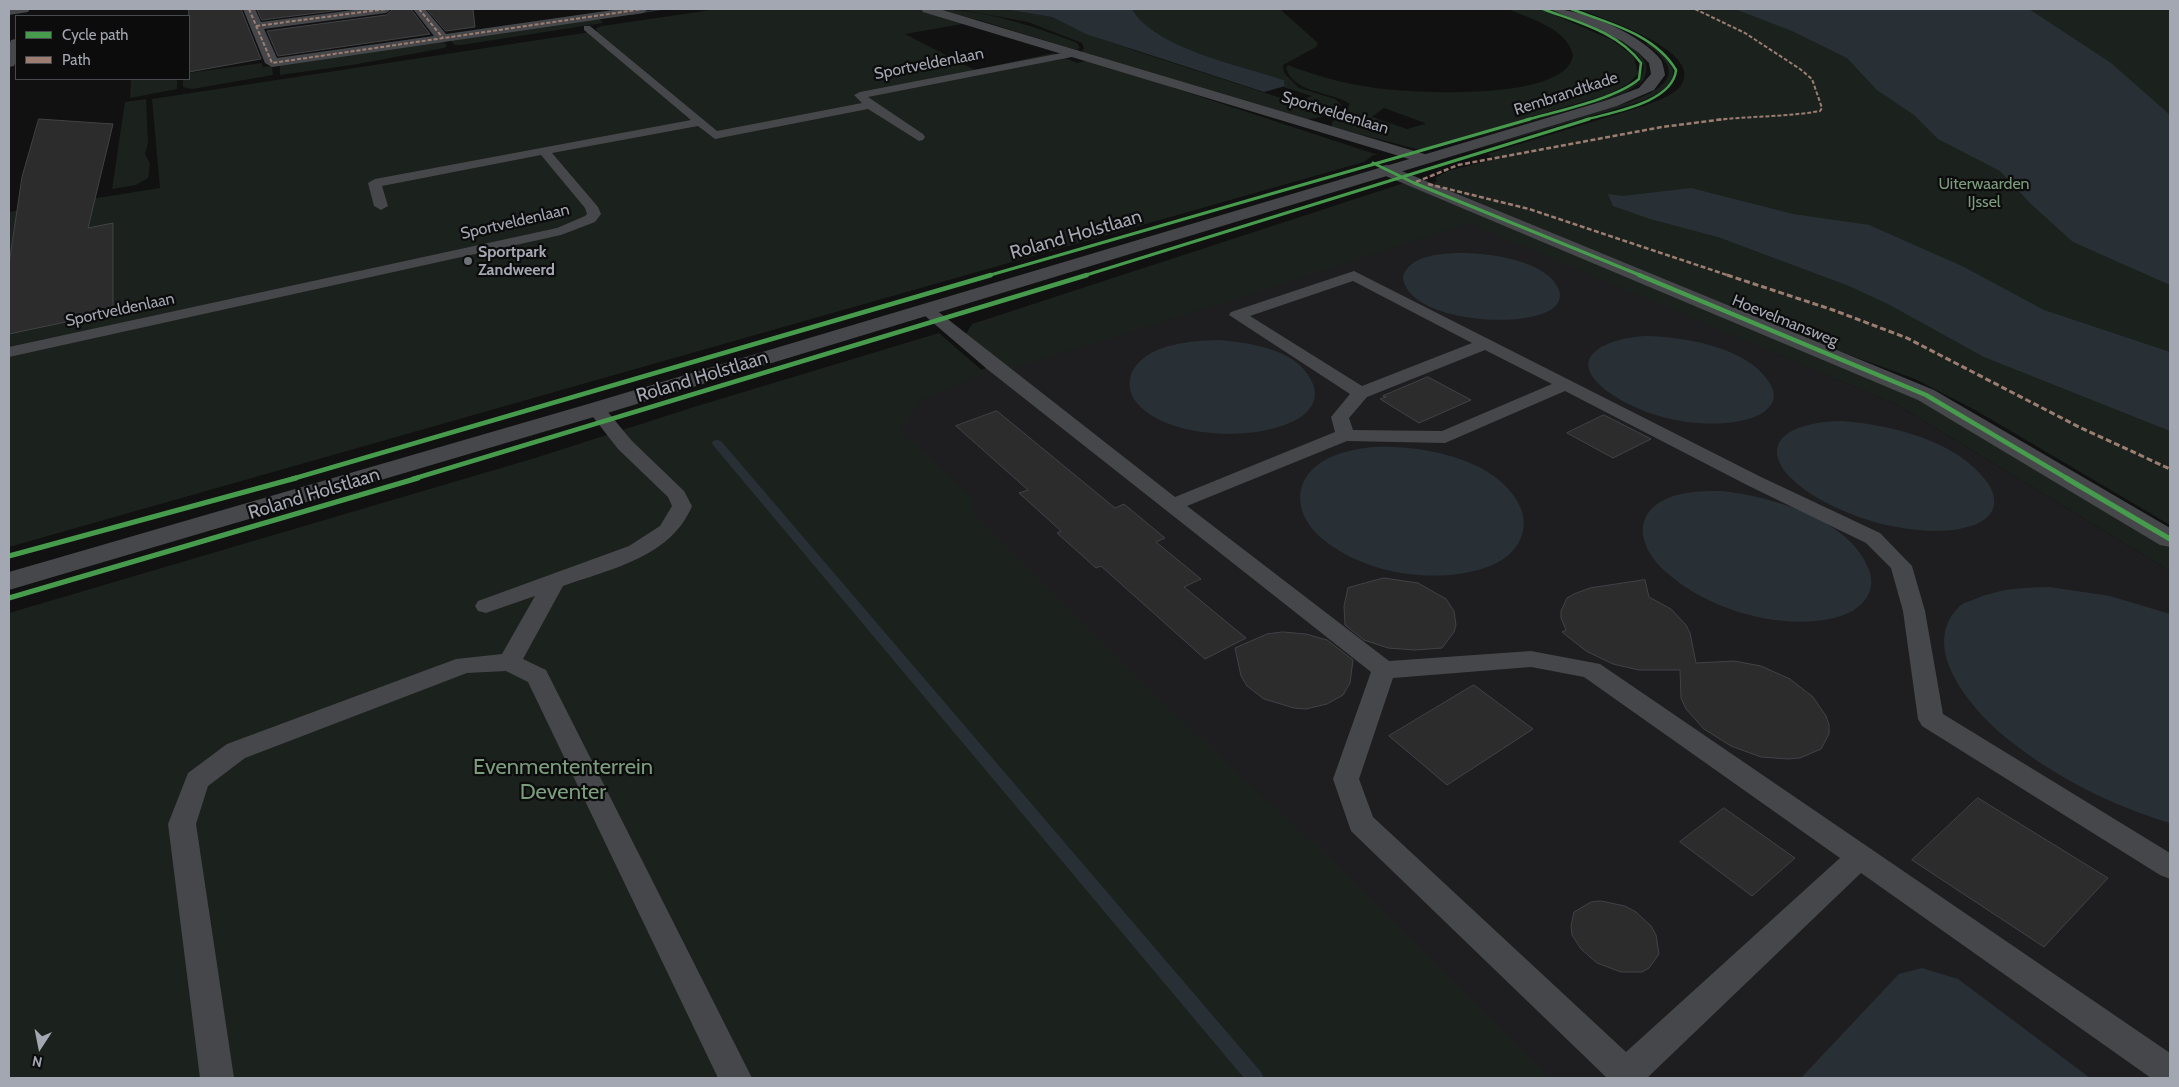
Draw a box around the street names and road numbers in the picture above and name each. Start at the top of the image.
street label: Sportveldenlaan [873,44,985,84]
street label: Rembrandtkade [1512,68,1620,120]
street label: Sportveldenlaan [1279,88,1391,138]
street label: Sportveldenlaan [459,200,571,244]
street label: Roland Holstlaan [1007,205,1145,265]
street label: Sportveldenlaan [64,289,176,331]
street label: Hoevelmansweg [1729,291,1841,351]
street label: Roland Holstlaan [634,346,770,408]
street label: Roland Holstlaan [246,463,382,525]

